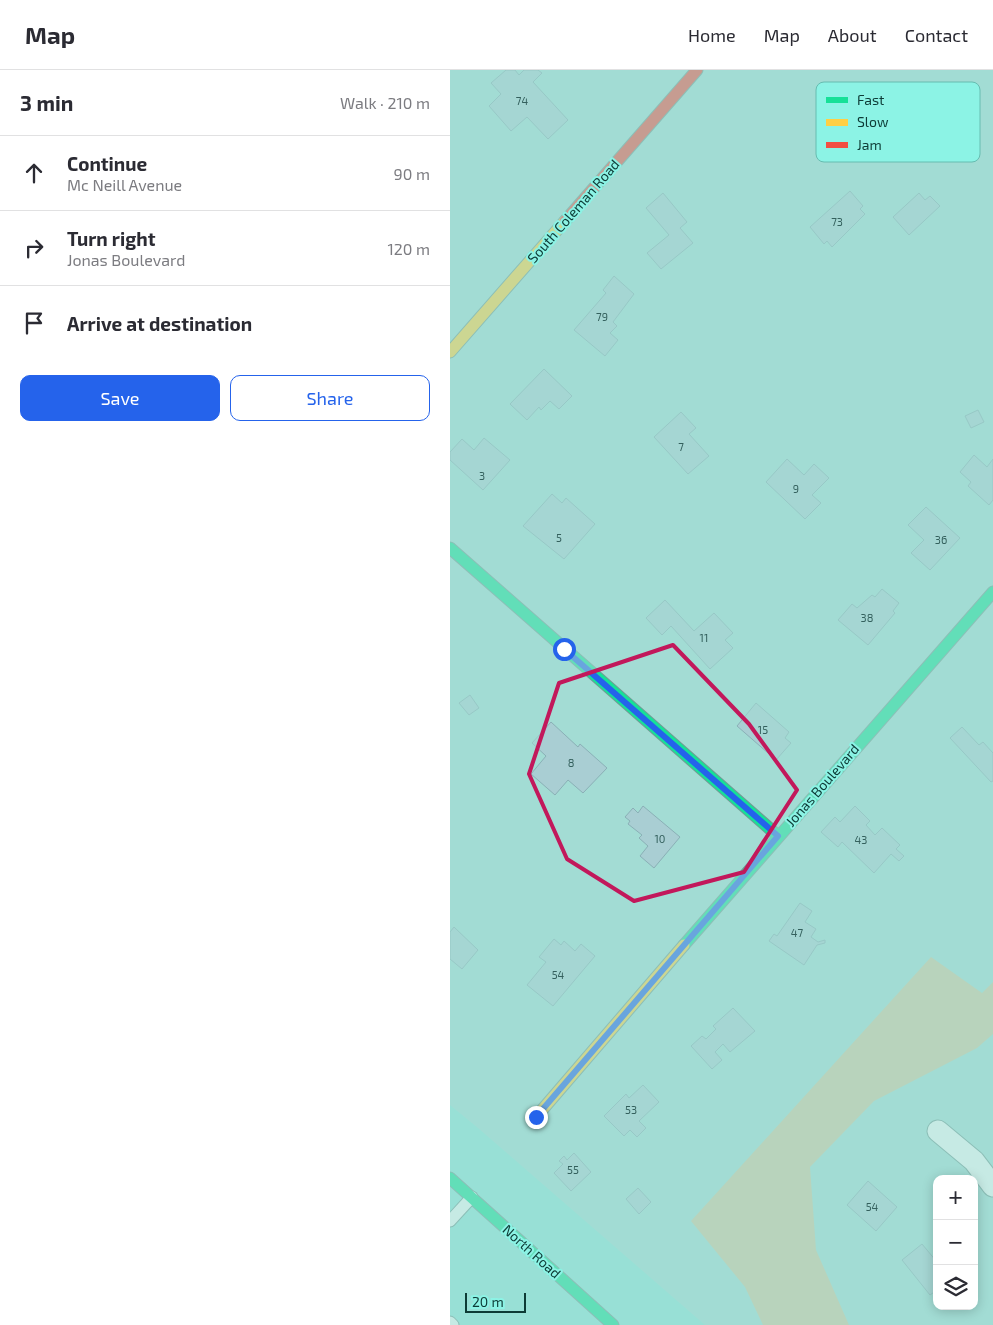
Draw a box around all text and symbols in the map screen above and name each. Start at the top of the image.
text: Map [25,20,75,49]
text: Home [688,24,736,46]
text: Map [764,24,800,46]
text: About [828,24,877,46]
text: Contact [905,24,968,46]
legend [816,82,980,162]
text: 3 min [20,90,73,115]
text: Fast [857,91,884,108]
text: Walk · 210 m [340,93,430,112]
house number: 74 [516,94,528,107]
text: Slow [857,113,889,130]
text: Jam [857,136,882,153]
text: Continue [67,152,147,175]
street label: South Coleman Road [523,156,623,266]
icon: ahead [20,159,48,187]
text: 90 m [394,164,430,183]
text: Mc Neill Avenue [67,175,182,194]
house number: 73 [831,215,843,228]
text: Turn right [67,227,155,250]
icon: right [20,234,48,262]
text: 120 m [387,239,430,258]
text: Jonas Boulevard [67,250,185,269]
icon: arrive [20,309,48,337]
house number: 79 [596,310,608,323]
text: Arrive at destination [67,312,252,335]
button: Save [20,375,220,421]
button: Share [230,375,430,421]
house number: 7 [678,440,684,453]
house number: 3 [479,469,485,482]
house number: 9 [793,482,799,495]
house number: 5 [556,531,562,544]
house number: 36 [935,533,947,546]
house number: 38 [861,611,873,624]
house number: 11 [700,631,708,644]
route start [553,638,576,661]
house number: 15 [758,723,768,736]
street label: Jonas Boulevard [782,740,862,830]
house number: 8 [568,756,574,769]
house number: 10 [654,832,666,845]
house number: 43 [855,833,867,846]
house number: 47 [791,926,804,939]
house number: 54 [552,968,565,981]
house number: 53 [625,1103,637,1116]
route end [525,1106,548,1129]
house number: 55 [567,1163,579,1176]
map controls [933,1175,978,1310]
button: + [933,1175,978,1220]
house number: 54 [866,1200,879,1213]
button: − [933,1220,978,1265]
street label: North Road [499,1221,565,1281]
button: layers [933,1265,978,1310]
scale bar [465,1290,526,1313]
text: 20 m [472,1293,504,1310]

